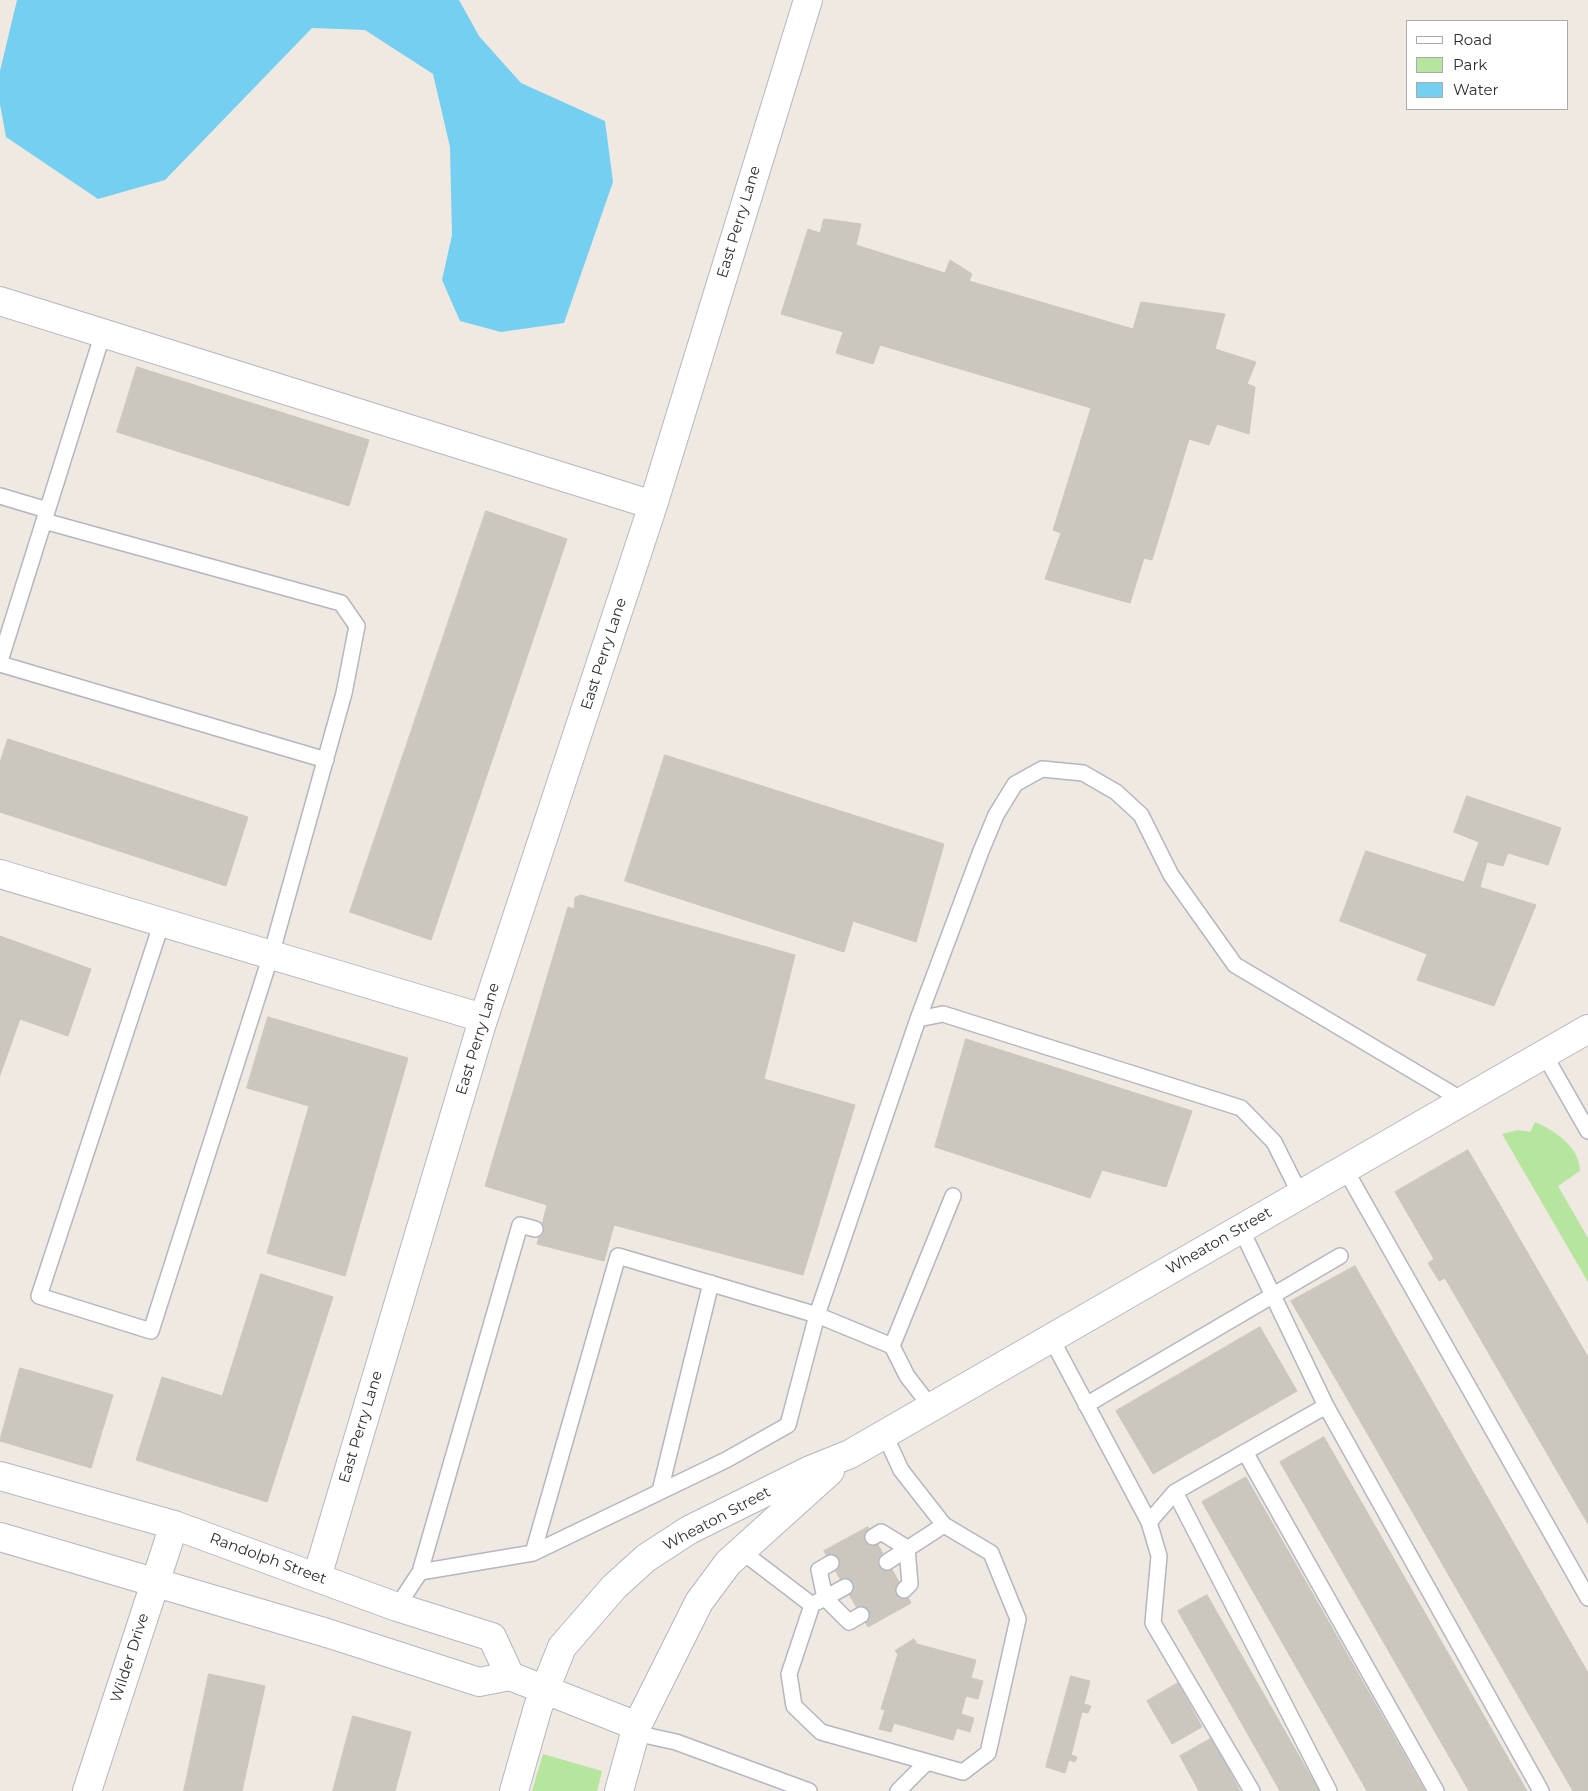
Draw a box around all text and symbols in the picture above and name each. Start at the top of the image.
legend [1406,20,1568,110]
text: Road [1453,30,1492,49]
text: Park [1453,55,1487,74]
text: Water [1453,80,1499,99]
street label: East Perry Lane [713,164,765,280]
street label: East Perry Lane [577,596,631,712]
street label: East Perry Lane [452,981,504,1097]
street label: Wheaton Street [1163,1203,1275,1279]
street label: East Perry Lane [335,1369,387,1485]
street label: Wheaton Street [660,1483,774,1555]
street label: Randolph Street [207,1530,329,1588]
street label: Wilder Drive [107,1611,153,1705]

